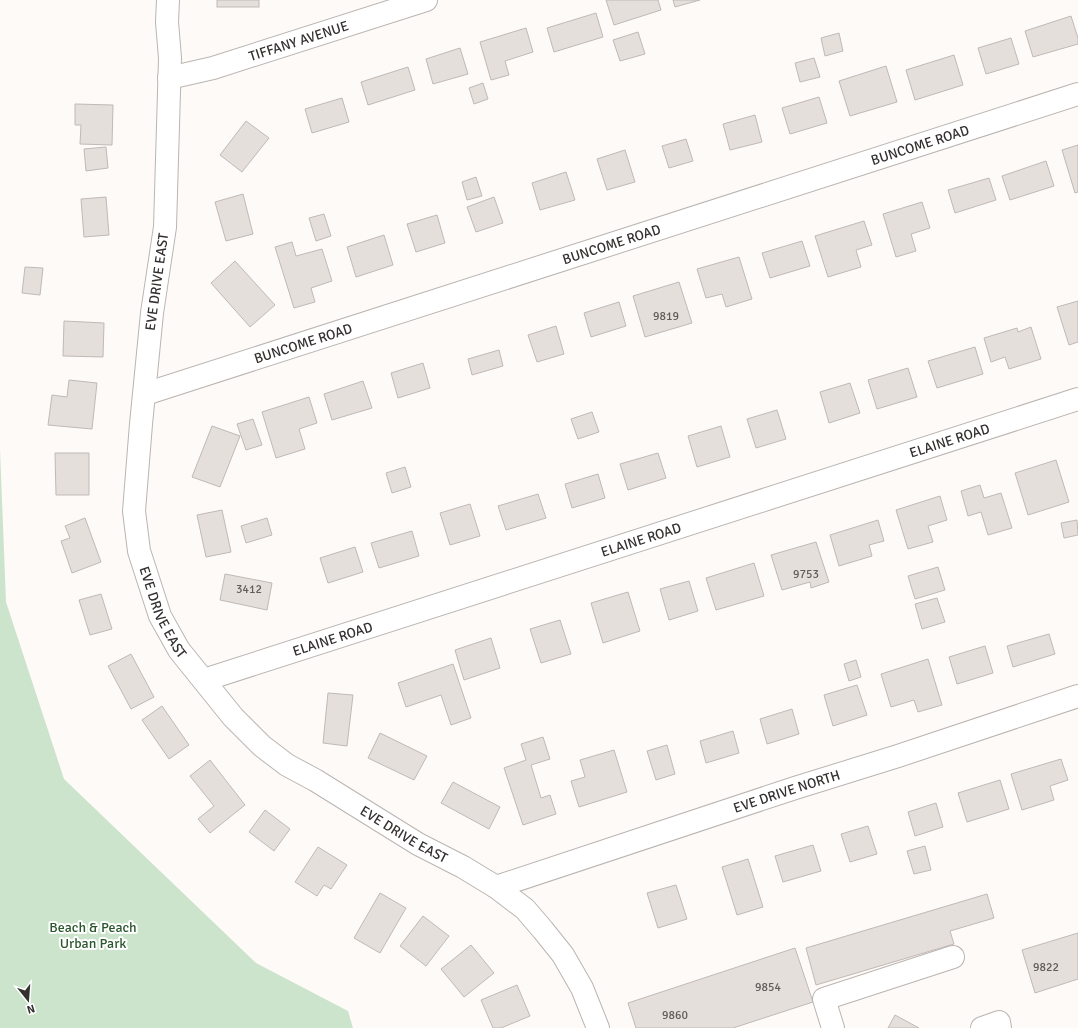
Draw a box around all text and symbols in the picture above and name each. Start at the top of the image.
street label: TIFFANY AVENUE [247,17,351,65]
street label: BUNCOME ROAD [869,121,971,169]
street label: BUNCOME ROAD [560,220,663,268]
street label: EVE DRIVE EAST [142,232,172,332]
house number: 9819 [653,309,679,324]
street label: BUNCOME ROAD [252,319,354,367]
street label: ELAINE ROAD [907,420,992,461]
street label: ELAINE ROAD [599,519,683,560]
street label: EVE DRIVE EAST [136,564,190,661]
house number: 9753 [793,567,819,582]
house number: 3412 [236,582,262,597]
street label: ELAINE ROAD [290,618,375,660]
street label: EVE DRIVE NORTH [731,766,842,816]
street label: EVE DRIVE EAST [357,802,451,866]
park label: Beach & Peach Urban Park [49,919,137,952]
house number: 9822 [1033,960,1059,975]
north arrow [8,980,48,1020]
house number: 9854 [755,980,781,995]
text: N [25,1002,36,1016]
house number: 9860 [662,1008,688,1023]

